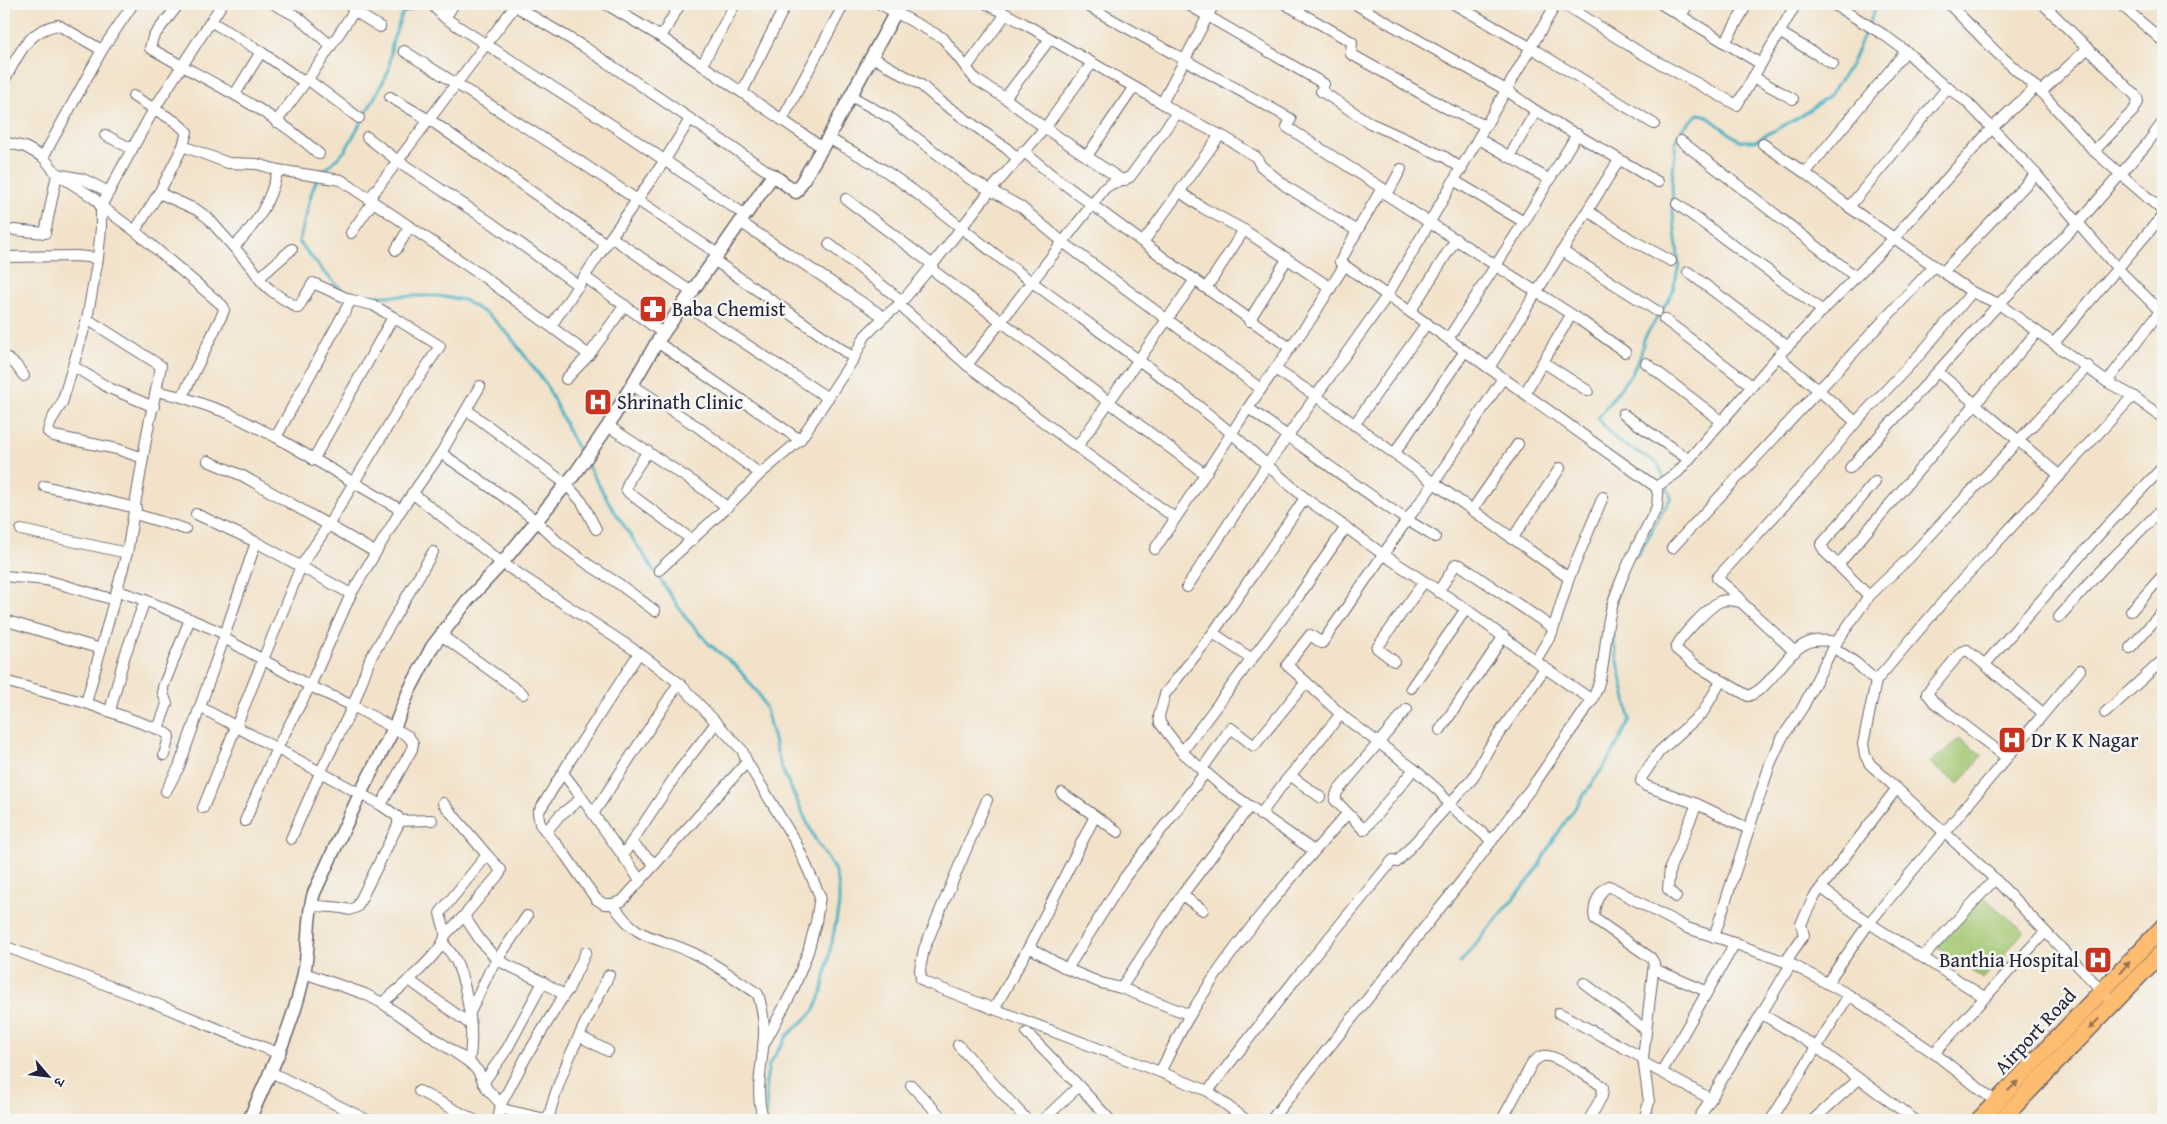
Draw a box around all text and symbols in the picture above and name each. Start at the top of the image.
pharmacy icon: Baba Chemist [638,294,668,324]
place label: Baba Chemist [672,294,785,323]
hospital icon: Shrinath Clinic [583,387,613,417]
place label: Shrinath Clinic [617,387,743,416]
hospital icon: Dr K K Nagar [1997,725,2027,755]
place label: Dr K K Nagar [2031,725,2138,754]
place label: Banthia Hospital [1939,945,2079,974]
hospital icon: Banthia Hospital [2083,945,2113,975]
one-way arrow [2119,962,2131,974]
street label: Airport Road [1987,981,2082,1080]
one-way arrow [2088,1018,2100,1030]
north arrow [22,1052,72,1102]
text: उ [49,1073,70,1091]
one-way arrow [2007,1080,2019,1092]

